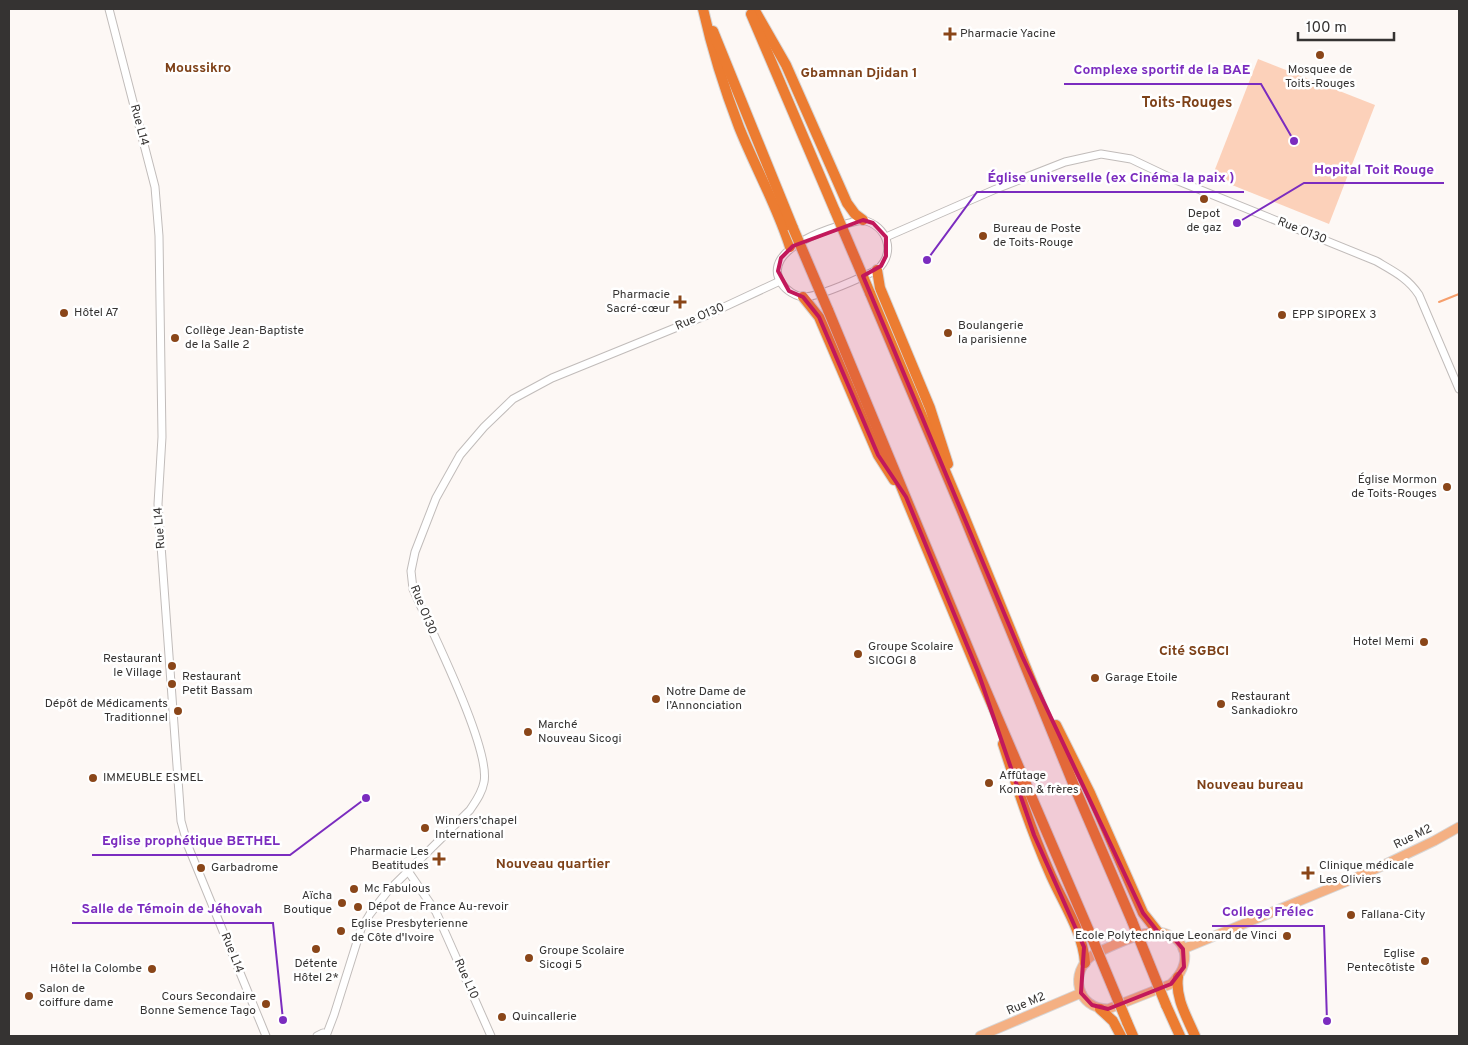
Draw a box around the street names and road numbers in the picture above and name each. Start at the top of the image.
street label: Rue L14 [126,103,152,147]
street label: Rue O130 [1275,214,1329,248]
street label: Rue O130 [673,300,727,334]
street label: Rue L14 [151,506,169,550]
street label: Rue O130 [406,583,440,637]
street label: Rue M2 [1391,821,1435,853]
street label: Rue L14 [217,930,247,976]
street label: Rue L10 [450,956,482,1002]
street label: Rue M2 [1004,989,1048,1019]

